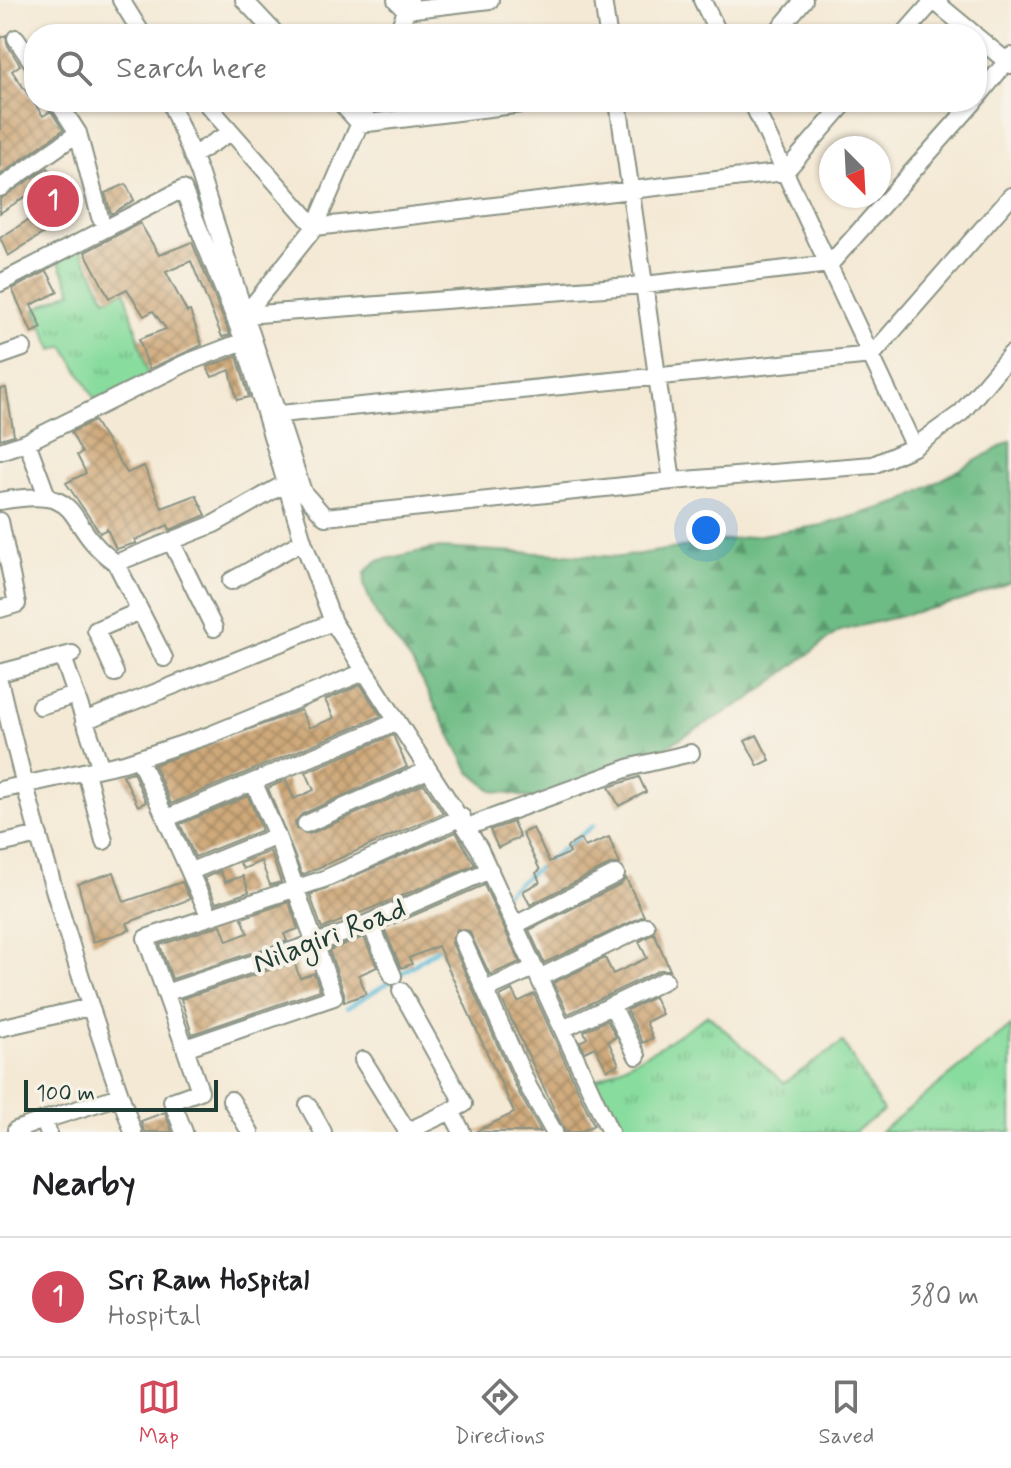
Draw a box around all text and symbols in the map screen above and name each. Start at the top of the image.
search box [24,24,987,112]
icon: search [52,46,96,90]
text: Search here [116,49,267,88]
north arrow [819,136,891,208]
pin: 1 [27,171,79,231]
your location [686,510,726,550]
street label: Nilagiri Road [247,889,412,985]
scale bar [24,1076,218,1112]
text: 100 m [36,1080,95,1108]
text: Nearby [32,1162,136,1207]
text: Sri Ram Hospital [108,1261,309,1300]
text: 1 [52,1280,64,1314]
text: 380 m [910,1280,979,1314]
text: Hospital [108,1300,201,1334]
tab: Map [137,1375,181,1451]
tab: Directions [454,1375,545,1451]
tab: Saved [819,1375,874,1451]

